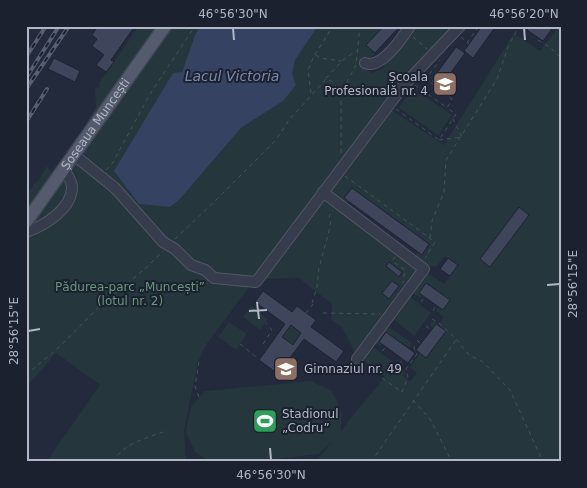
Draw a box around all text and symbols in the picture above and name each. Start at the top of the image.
text: 46°56'30"N [198,7,268,21]
text: 46°56'20"N [489,7,559,21]
water label: Lacul Victoria [185,68,279,84]
place label: Școala Profesională nr. 4 [324,70,428,98]
school or university icon: Școala Profesională nr. 4 [432,71,458,97]
street label: Șoseaua Muncești [58,76,133,172]
text: 28°56'15"E [566,250,580,318]
park label: Pădurea-parc „Muncești” (lotul nr. 2) [55,280,205,308]
text: 28°56'15"E [7,297,21,365]
school or university icon: Gimnaziul nr. 49 [273,356,299,382]
place label: Gimnaziul nr. 49 [304,362,402,376]
place label: Stadionul „Codru” [282,407,339,435]
sports icon: Stadionul „Codru” [252,408,278,434]
text: 46°56'30"N [236,468,306,482]

